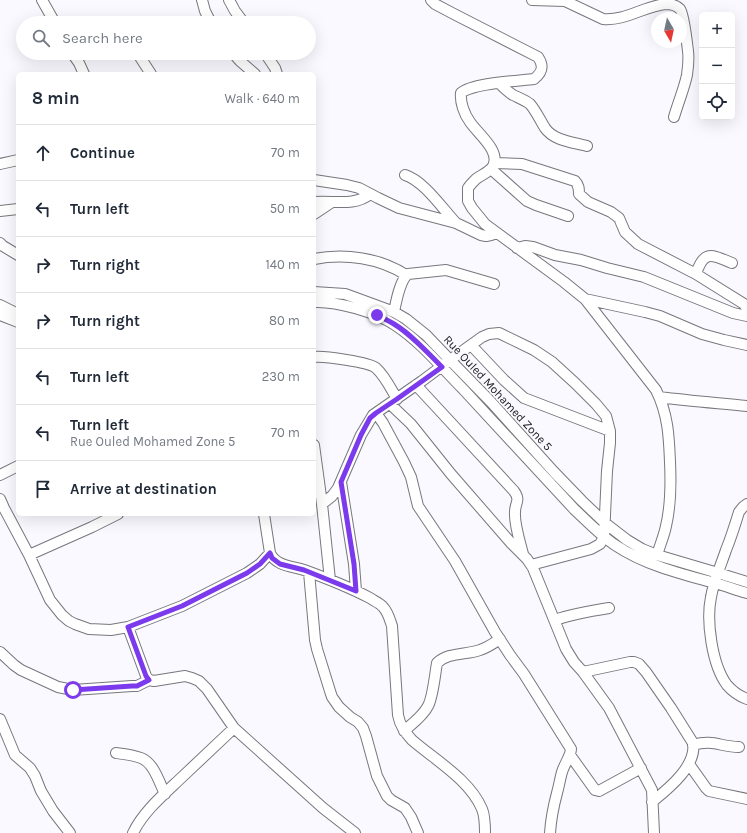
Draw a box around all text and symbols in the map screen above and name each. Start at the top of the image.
north arrow [651,12,687,48]
map controls [699,12,735,120]
button: + [699,12,735,48]
search box [16,16,316,60]
icon: search [30,27,52,49]
text: Search here [62,29,143,47]
button: − [699,48,735,84]
button: locate [699,84,735,120]
text: 8 min [32,88,80,108]
text: Walk · 640 m [225,91,300,106]
icon: ahead [32,142,54,164]
text: Continue [70,144,135,162]
text: 70 m [271,145,300,160]
icon: left [32,198,54,220]
text: Turn left [70,200,129,218]
text: 50 m [270,201,300,216]
icon: right [32,254,54,276]
text: Turn right [70,256,140,274]
text: 140 m [265,257,300,272]
route end [368,306,386,324]
icon: right [32,310,54,332]
text: Turn right [70,312,140,330]
text: 80 m [269,313,300,328]
street label: Rue Ouled Mohamed Zone 5 [441,332,555,454]
icon: left [32,366,54,388]
text: Turn left [70,368,129,386]
text: 230 m [262,369,300,384]
text: Turn left [70,416,129,434]
icon: left [32,422,54,444]
text: 70 m [271,425,300,440]
text: Rue Ouled Mohamed Zone 5 [70,434,235,449]
icon: arrive [32,478,54,500]
text: Arrive at destination [70,480,217,498]
route start [64,681,82,699]

